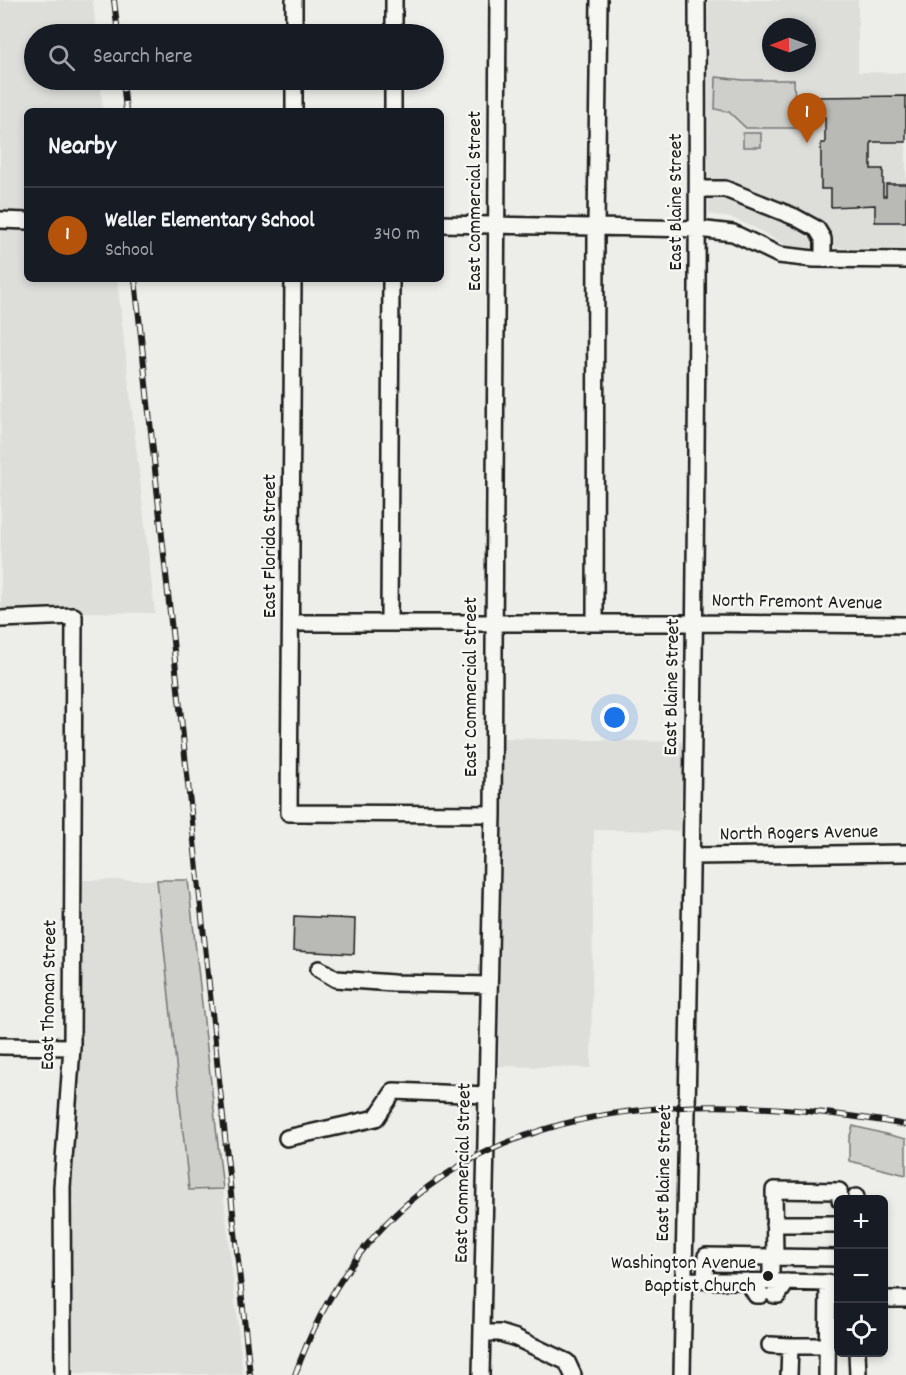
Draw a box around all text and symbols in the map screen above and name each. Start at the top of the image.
north arrow [762,18,816,72]
search box [24,24,444,90]
icon: search [45,41,78,74]
text: Search here [93,42,192,73]
pin: 1 [788,94,826,143]
street label: East Commercial Street [462,111,490,291]
text: Nearby [48,129,116,166]
street label: East Blaine Street [663,133,691,271]
text: Weller Elementary School [105,206,315,237]
text: 1 [65,221,70,249]
text: 340 m [374,221,420,249]
text: School [105,237,154,265]
street label: East Florida Street [257,474,285,618]
street label: North Fremont Avenue [711,588,883,618]
street label: East Commercial Street [458,597,486,777]
street label: East Blaine Street [658,618,688,756]
your location [600,703,629,732]
street label: North Rogers Avenue [719,819,879,849]
street label: East Thoman Street [35,920,65,1070]
street label: East Commercial Street [448,1083,480,1263]
street label: East Blaine Street [650,1104,680,1242]
map controls [834,1195,888,1357]
button: + [834,1195,888,1249]
button: − [834,1249,888,1303]
place label: Washington Avenue Baptist Church [611,1250,756,1301]
marker: Washington Avenue Baptist Church [761,1269,775,1283]
button: locate [834,1303,888,1357]

